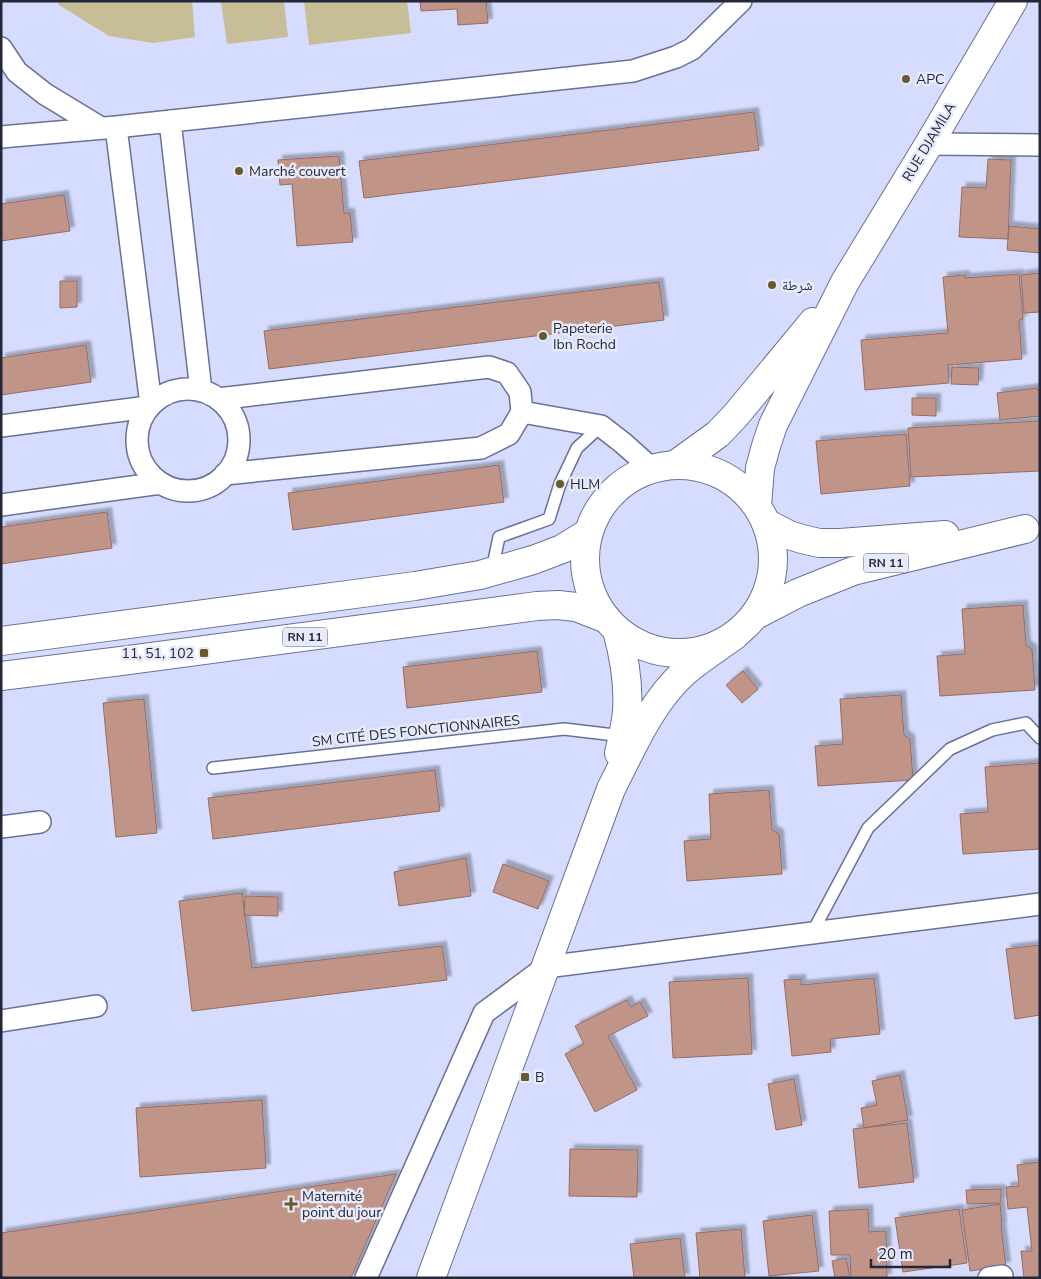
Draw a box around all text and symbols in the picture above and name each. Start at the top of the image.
place label: APC [916,70,944,89]
marker: APC [900,73,912,85]
street label: RUE DJAMILA [898,99,960,185]
place label: Marché couvert [249,162,346,181]
marker: Marché couvert [233,165,245,177]
place label: شرطة [782,276,812,295]
marker: شرطة [766,279,778,291]
place label: Papeterie Ibn Rochd [553,319,616,354]
marker: Papeterie Ibn Rochd [537,330,549,342]
place label: HLM [570,475,600,494]
marker: HLM [554,478,566,490]
road number: RN 11 [864,554,908,572]
road number: RN 11 [282,628,328,646]
place label: 11, 51, 102 [122,644,194,663]
marker: 11, 51, 102 [198,647,210,659]
street label: SM CITÉ DES FONCTIONNAIRES [311,711,521,751]
place label: B [535,1068,544,1087]
marker: B [519,1071,531,1083]
place label: Maternité point du jour [302,1187,381,1222]
marker: Maternité point du jour [284,1197,298,1211]
scale bar [871,1236,950,1268]
text: 20 m [878,1244,913,1264]

